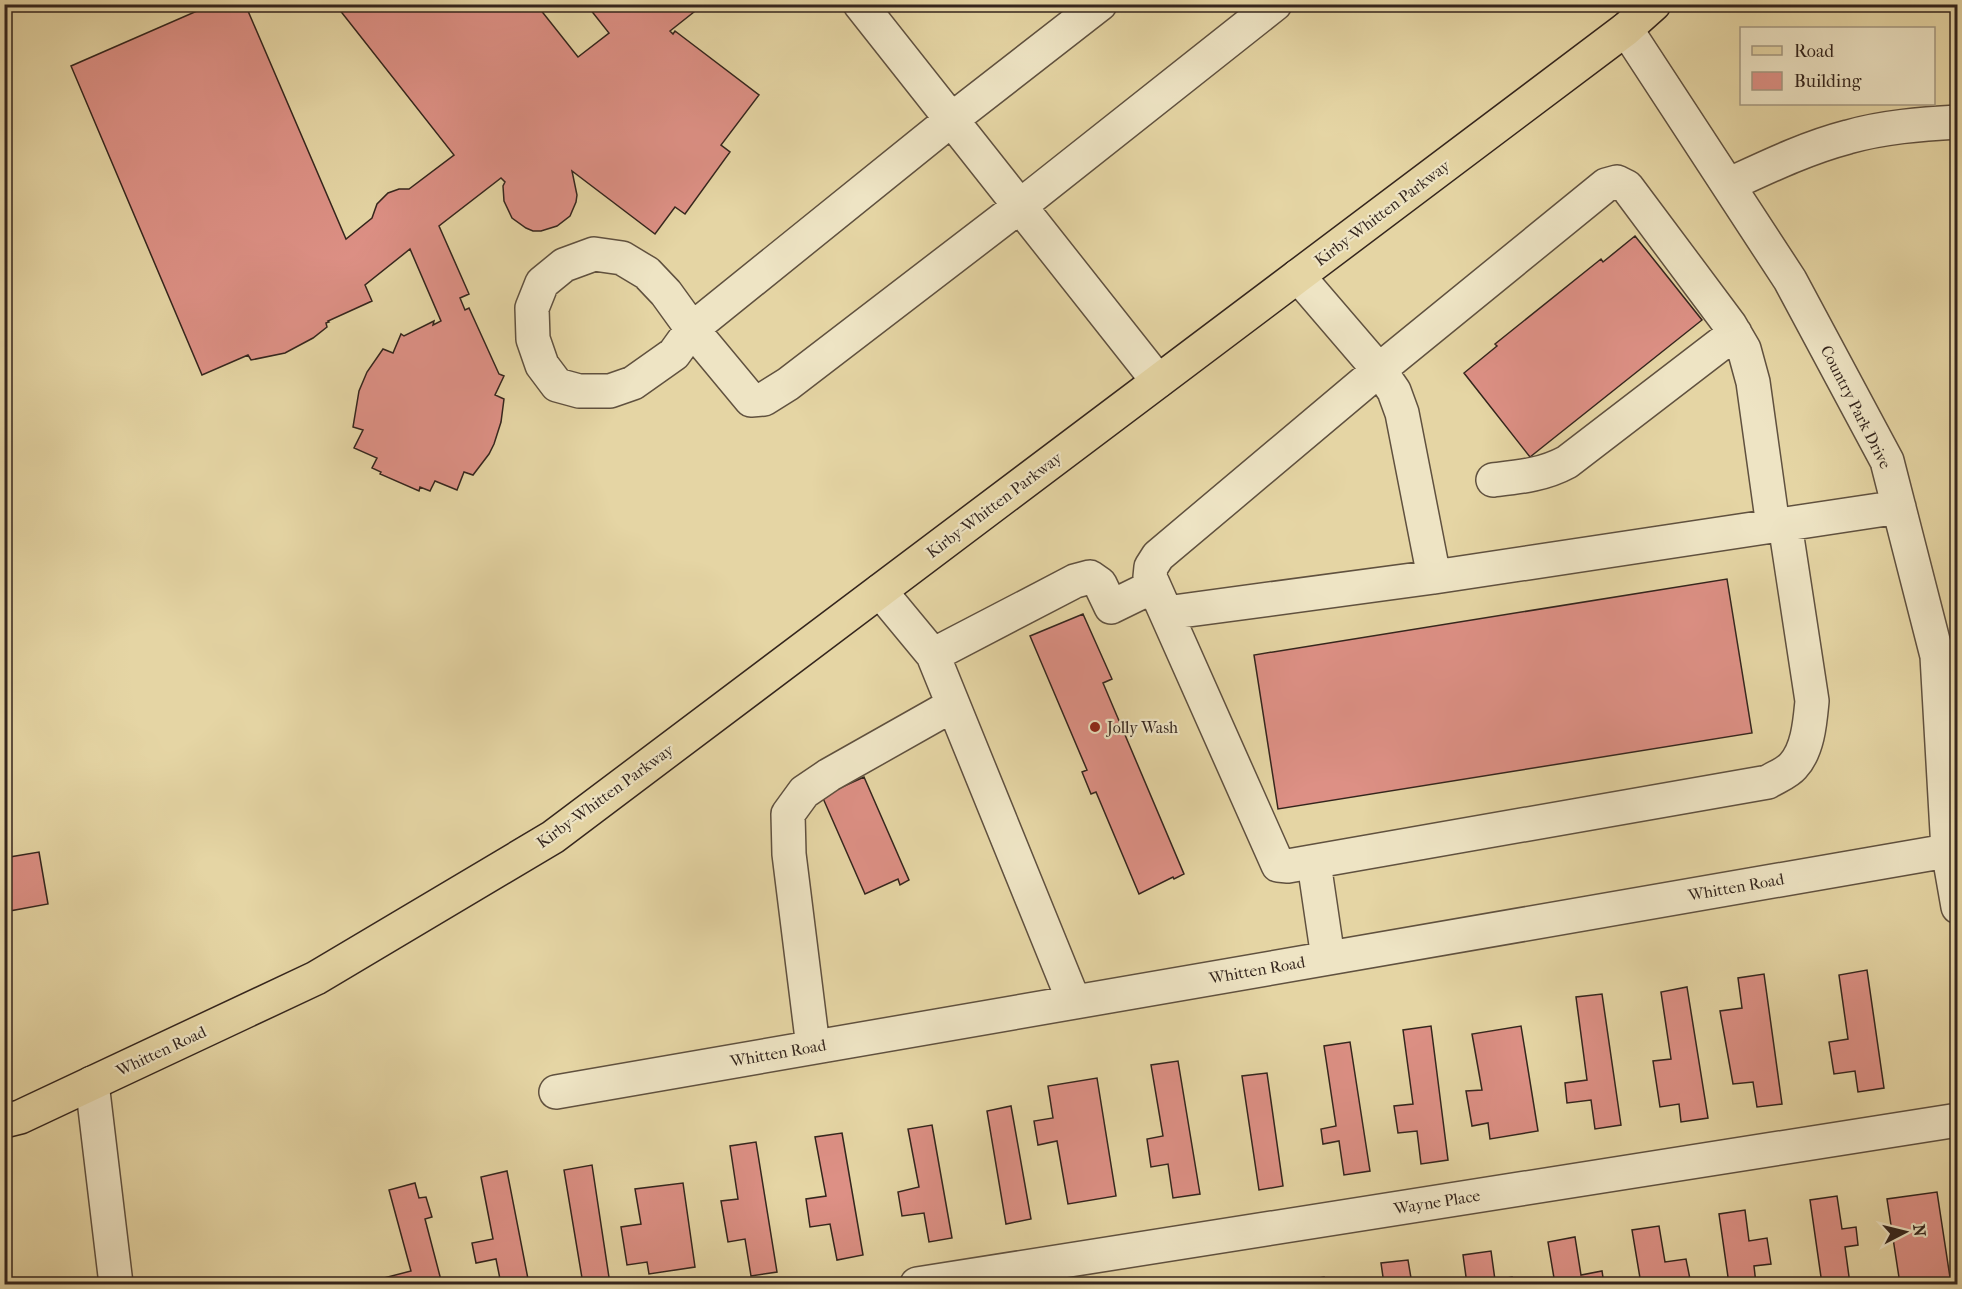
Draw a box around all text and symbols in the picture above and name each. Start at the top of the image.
legend [1740,27,1935,105]
text: Road [1794,41,1834,62]
text: Building [1794,71,1862,92]
street label: Kirby-Whitten Parkway [1311,156,1454,270]
street label: Country Park Drive [1817,342,1895,472]
street label: Kirby-Whitten Parkway [923,448,1066,562]
place label: Jolly Wash [1105,718,1178,737]
marker: Jolly Wash [1088,720,1102,734]
street label: Kirby-Whitten Parkway [533,740,677,852]
street label: Whitten Road [1686,869,1786,905]
street label: Whitten Road [1207,952,1307,988]
street label: Whitten Road [112,1022,209,1081]
street label: Whitten Road [728,1035,828,1071]
street label: Wayne Place [1391,1186,1482,1218]
north arrow [1875,1202,1935,1262]
text: N [1909,1223,1930,1238]

